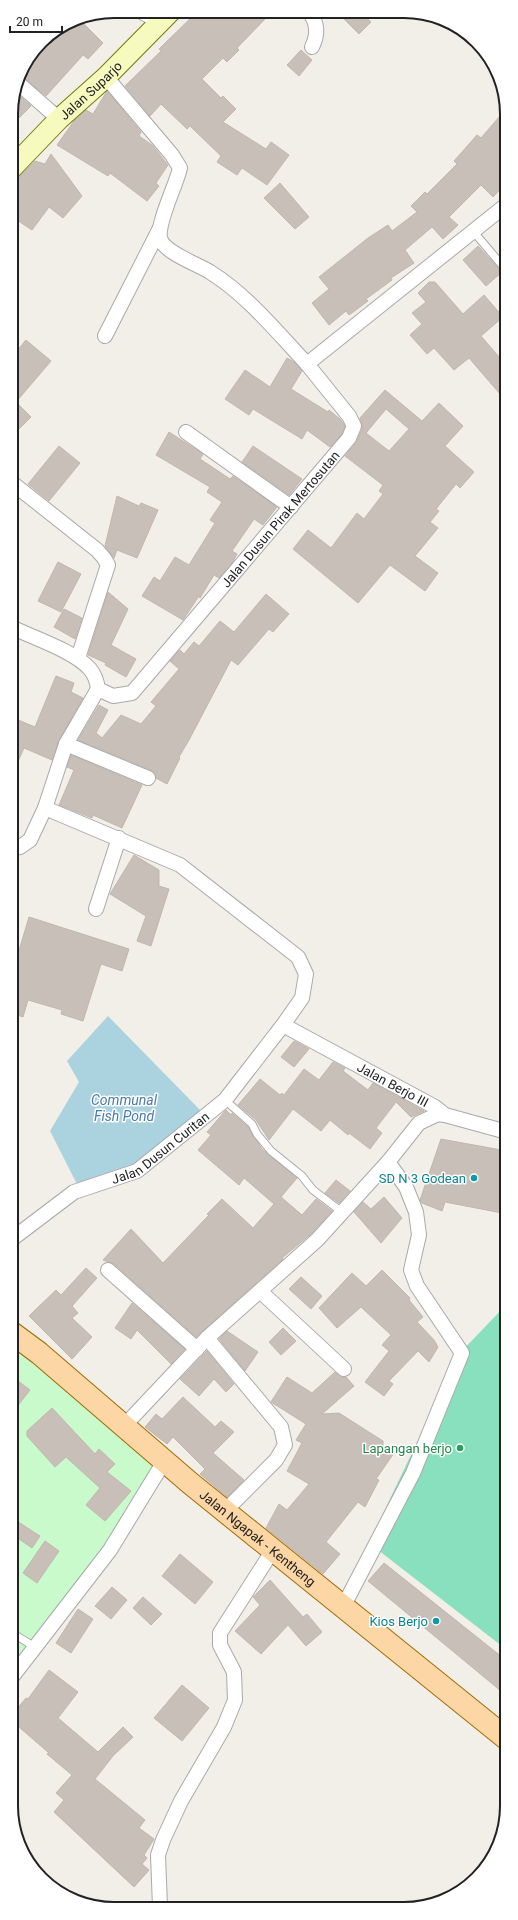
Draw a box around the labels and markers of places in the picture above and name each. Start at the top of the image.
place label: SD N 3 Godean [379,1171,466,1186]
marker: SD N 3 Godean [469,1173,479,1183]
place label: Lapangan berjo [362,1441,452,1456]
marker: Lapangan berjo [455,1443,465,1453]
place label: Kios Berjo [369,1614,428,1629]
marker: Kios Berjo [431,1616,441,1626]

